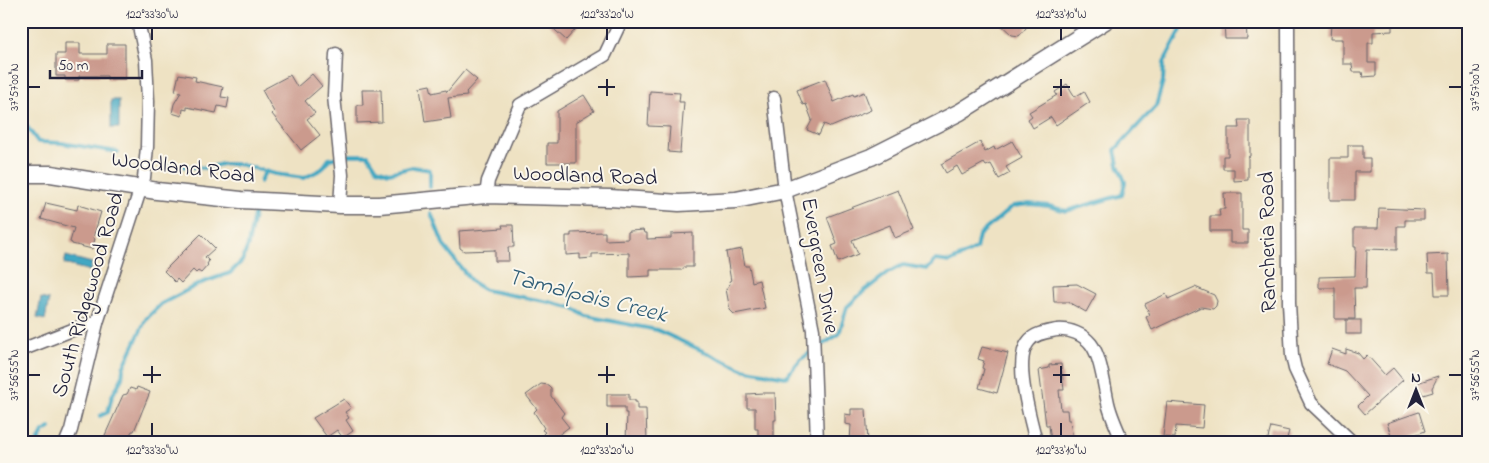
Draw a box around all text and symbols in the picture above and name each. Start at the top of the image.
text: 122°33'30"W [126,6,178,24]
text: 122°33'20"W [580,6,634,24]
text: 122°33'10"W [1035,6,1087,24]
scale bar [50,48,142,80]
text: 50 m [58,55,89,77]
text: 37°57'00"N [6,63,24,111]
text: 37°57'00"N [1467,63,1485,111]
street label: Woodland Road [109,144,257,194]
street label: Woodland Road [512,158,658,196]
street label: Rancheria Road [1252,171,1286,313]
street label: South Ridgewood Road [44,188,135,402]
street label: Evergreen Drive [790,195,847,337]
water label: Tamalpais Creek [503,260,672,334]
text: 37°56'55"N [6,349,24,401]
text: 37°56'55"N [1467,349,1485,401]
north arrow [1392,366,1442,416]
text: N [1411,368,1421,389]
text: 122°33'30"W [126,442,178,460]
text: 122°33'20"W [580,442,634,460]
text: 122°33'10"W [1035,442,1087,460]

